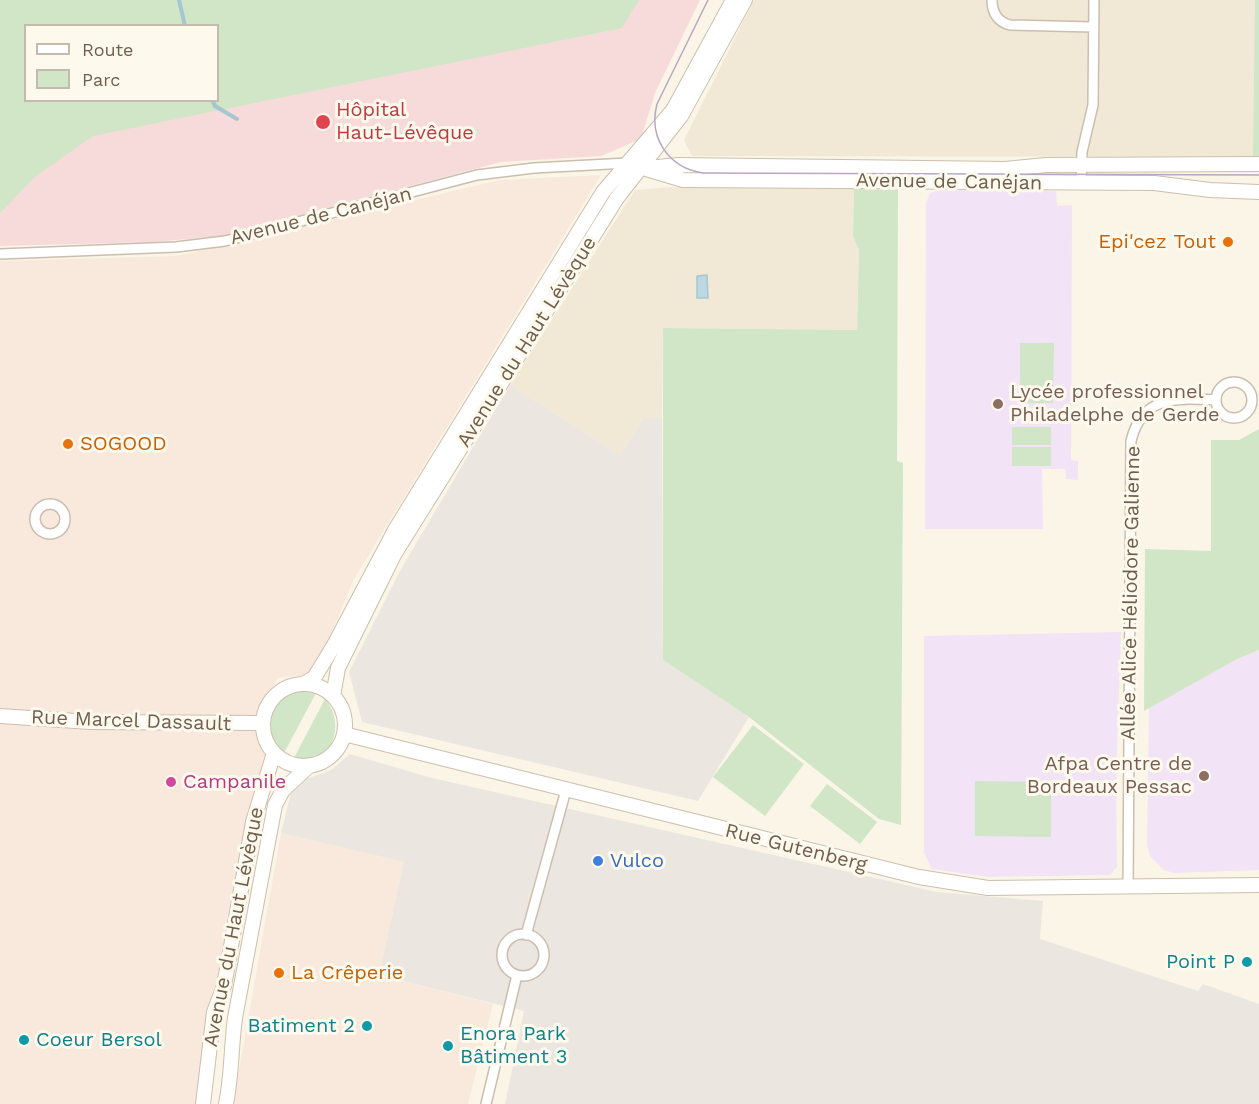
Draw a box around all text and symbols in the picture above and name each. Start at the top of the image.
legend [24,24,219,102]
text: Route [82,39,134,60]
text: Parc [82,69,120,90]
place label: Hôpital Haut-Lévêque [336,98,474,145]
marker: Hôpital Haut-Lévêque [314,113,332,131]
street label: Avenue de Canéjan [856,168,1042,196]
street label: Avenue de Canéjan [228,182,414,250]
place label: Epi'cez Tout [1098,230,1216,254]
street label: Avenue du Haut Lévèque [452,232,602,452]
marker: Epi'cez Tout [1221,235,1235,249]
place label: Lycée professionnel Philadelphe de Gerde [1010,380,1220,427]
marker: Lycée professionnel Philadelphe de Gerde [991,397,1005,411]
place label: SOGOOD [80,432,167,456]
marker: SOGOOD [61,437,75,451]
street label: Allée Alice Héliodore Galienne [1116,445,1146,741]
street label: Rue Marcel Dassault [31,706,231,736]
place label: Afpa Centre de Bordeaux Pessac [1027,752,1192,799]
marker: Afpa Centre de Bordeaux Pessac [1197,769,1211,783]
place label: Campanile [183,770,286,794]
marker: Campanile [164,775,178,789]
street label: Avenue du Haut Lévèque [199,805,269,1049]
street label: Rue Gutenberg [723,819,869,877]
place label: Vulco [610,849,664,873]
marker: Vulco [591,854,605,868]
place label: Point P [1166,950,1235,974]
marker: Point P [1240,955,1254,969]
place label: La Crêperie [291,961,403,985]
marker: La Crêperie [272,966,286,980]
place label: Batiment 2 [248,1014,355,1038]
marker: Batiment 2 [360,1019,374,1033]
place label: Enora Park Bâtiment 3 [460,1022,567,1069]
place label: Coeur Bersol [36,1028,162,1052]
marker: Coeur Bersol [17,1033,31,1047]
marker: Enora Park Bâtiment 3 [441,1039,455,1053]

